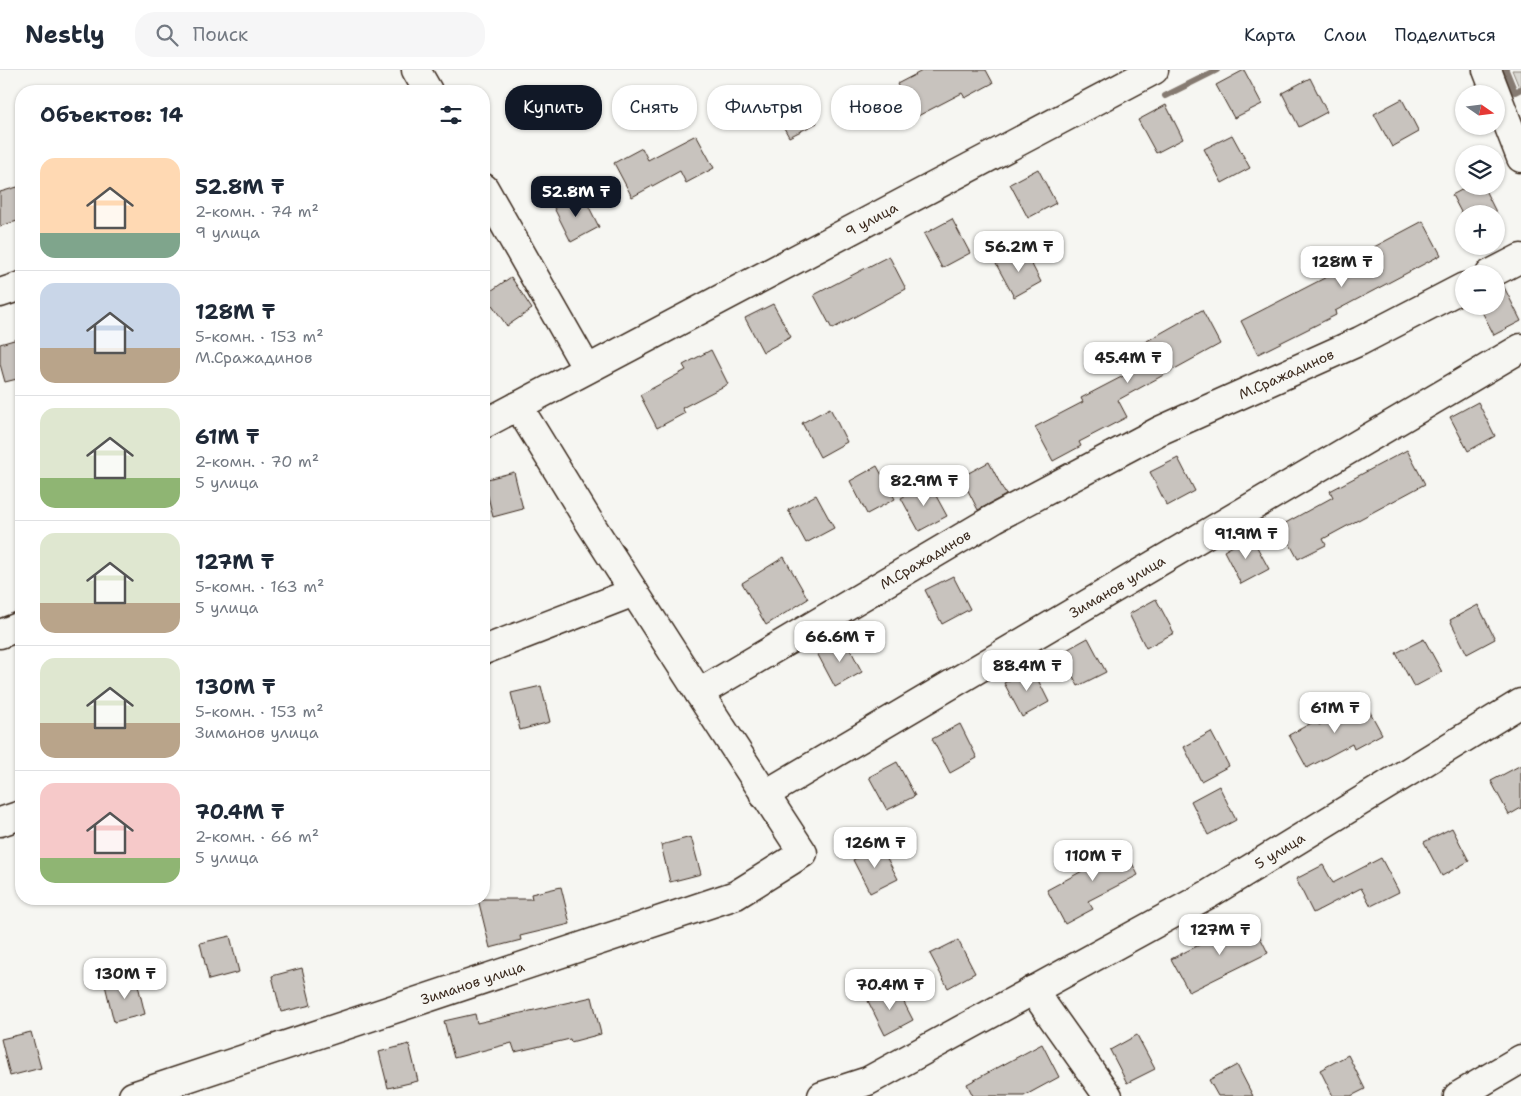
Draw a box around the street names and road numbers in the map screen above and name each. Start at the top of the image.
street label: 9 улица [842,198,901,241]
street label: М.Сражадинов [1235,345,1337,403]
street label: М.Сражадинов [876,525,974,593]
street label: Зиманов улица [1066,551,1169,622]
street label: 5 улица [1251,828,1308,873]
street label: Зиманов улица [418,957,527,1008]

